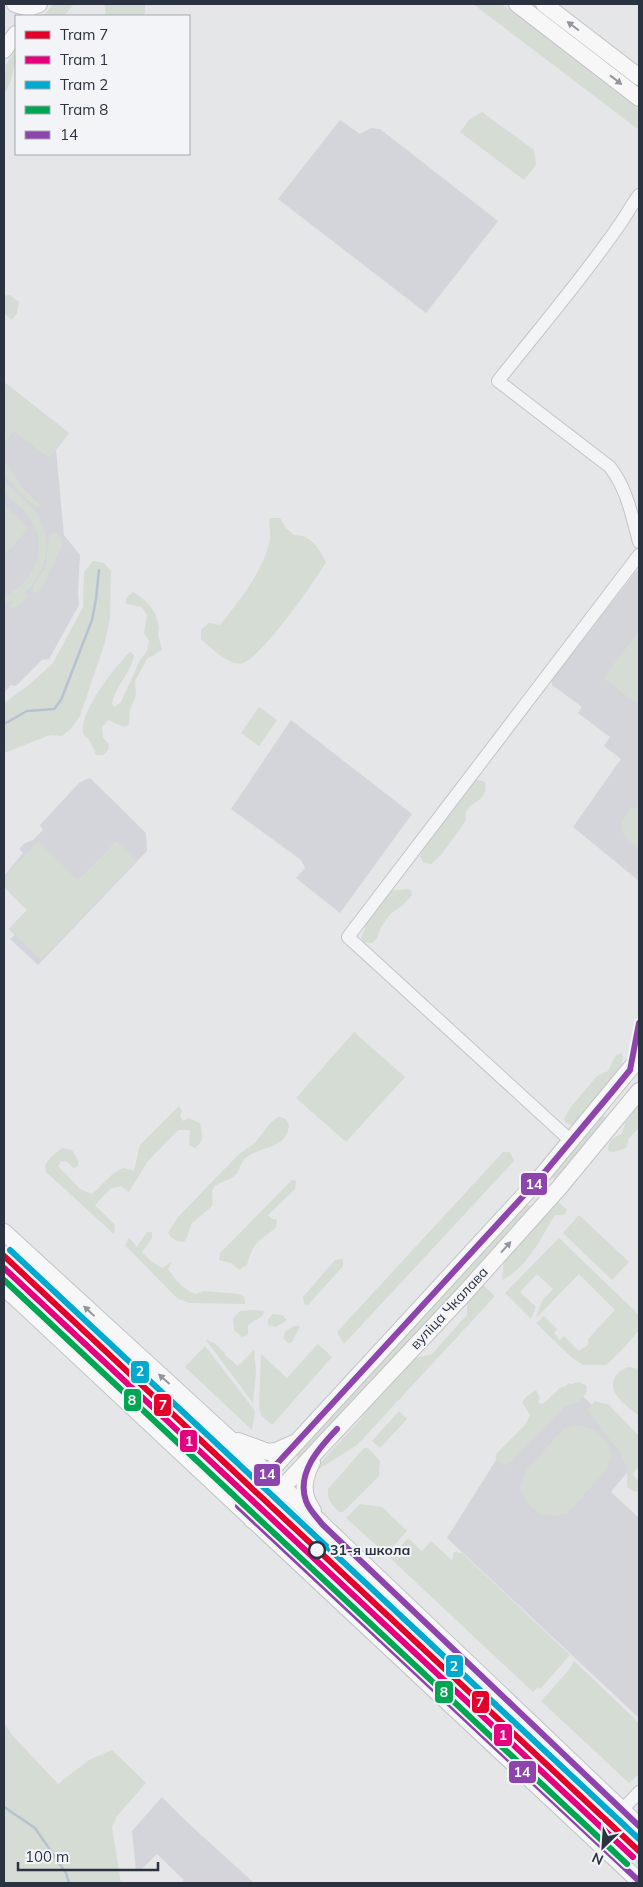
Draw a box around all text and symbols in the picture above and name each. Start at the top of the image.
legend [15,15,190,155]
one-way arrow [567,20,580,31]
text: Tram 7 [60,25,108,44]
text: Tram 1 [60,50,108,69]
one-way arrow [609,74,622,85]
text: Tram 2 [60,75,108,94]
text: Tram 8 [60,100,108,119]
text: 14 [60,125,78,144]
line badge: 14 [520,1172,548,1196]
text: 14 [526,1175,543,1193]
one-way arrow [500,1242,512,1254]
street label: вуліца Чкалава [406,1263,492,1353]
one-way arrow [83,1305,95,1317]
line badge: 2 [130,1360,150,1384]
text: 2 [136,1362,144,1380]
one-way arrow [158,1373,170,1385]
line badge: 8 [123,1388,142,1412]
text: 8 [128,1391,136,1409]
line badge: 7 [153,1393,172,1417]
text: 7 [159,1396,167,1414]
line badge: 1 [179,1429,198,1453]
text: 1 [185,1432,193,1450]
line badge: 14 [253,1463,281,1487]
text: 14 [259,1465,276,1483]
marker: 31-я школа [308,1541,326,1559]
place label: 31-я школа [330,1541,410,1559]
line badge: 2 [445,1654,464,1678]
text: 2 [450,1657,458,1675]
line badge: 8 [434,1680,454,1704]
text: 8 [440,1683,448,1701]
line badge: 7 [471,1690,490,1714]
text: 7 [476,1693,484,1711]
line badge: 1 [493,1723,513,1747]
text: 1 [499,1726,507,1744]
line badge: 14 [508,1760,537,1784]
text: 14 [514,1763,531,1781]
north arrow [578,1822,628,1872]
scale bar [18,1840,158,1872]
text: 100 m [25,1847,69,1866]
text: N [589,1848,606,1869]

